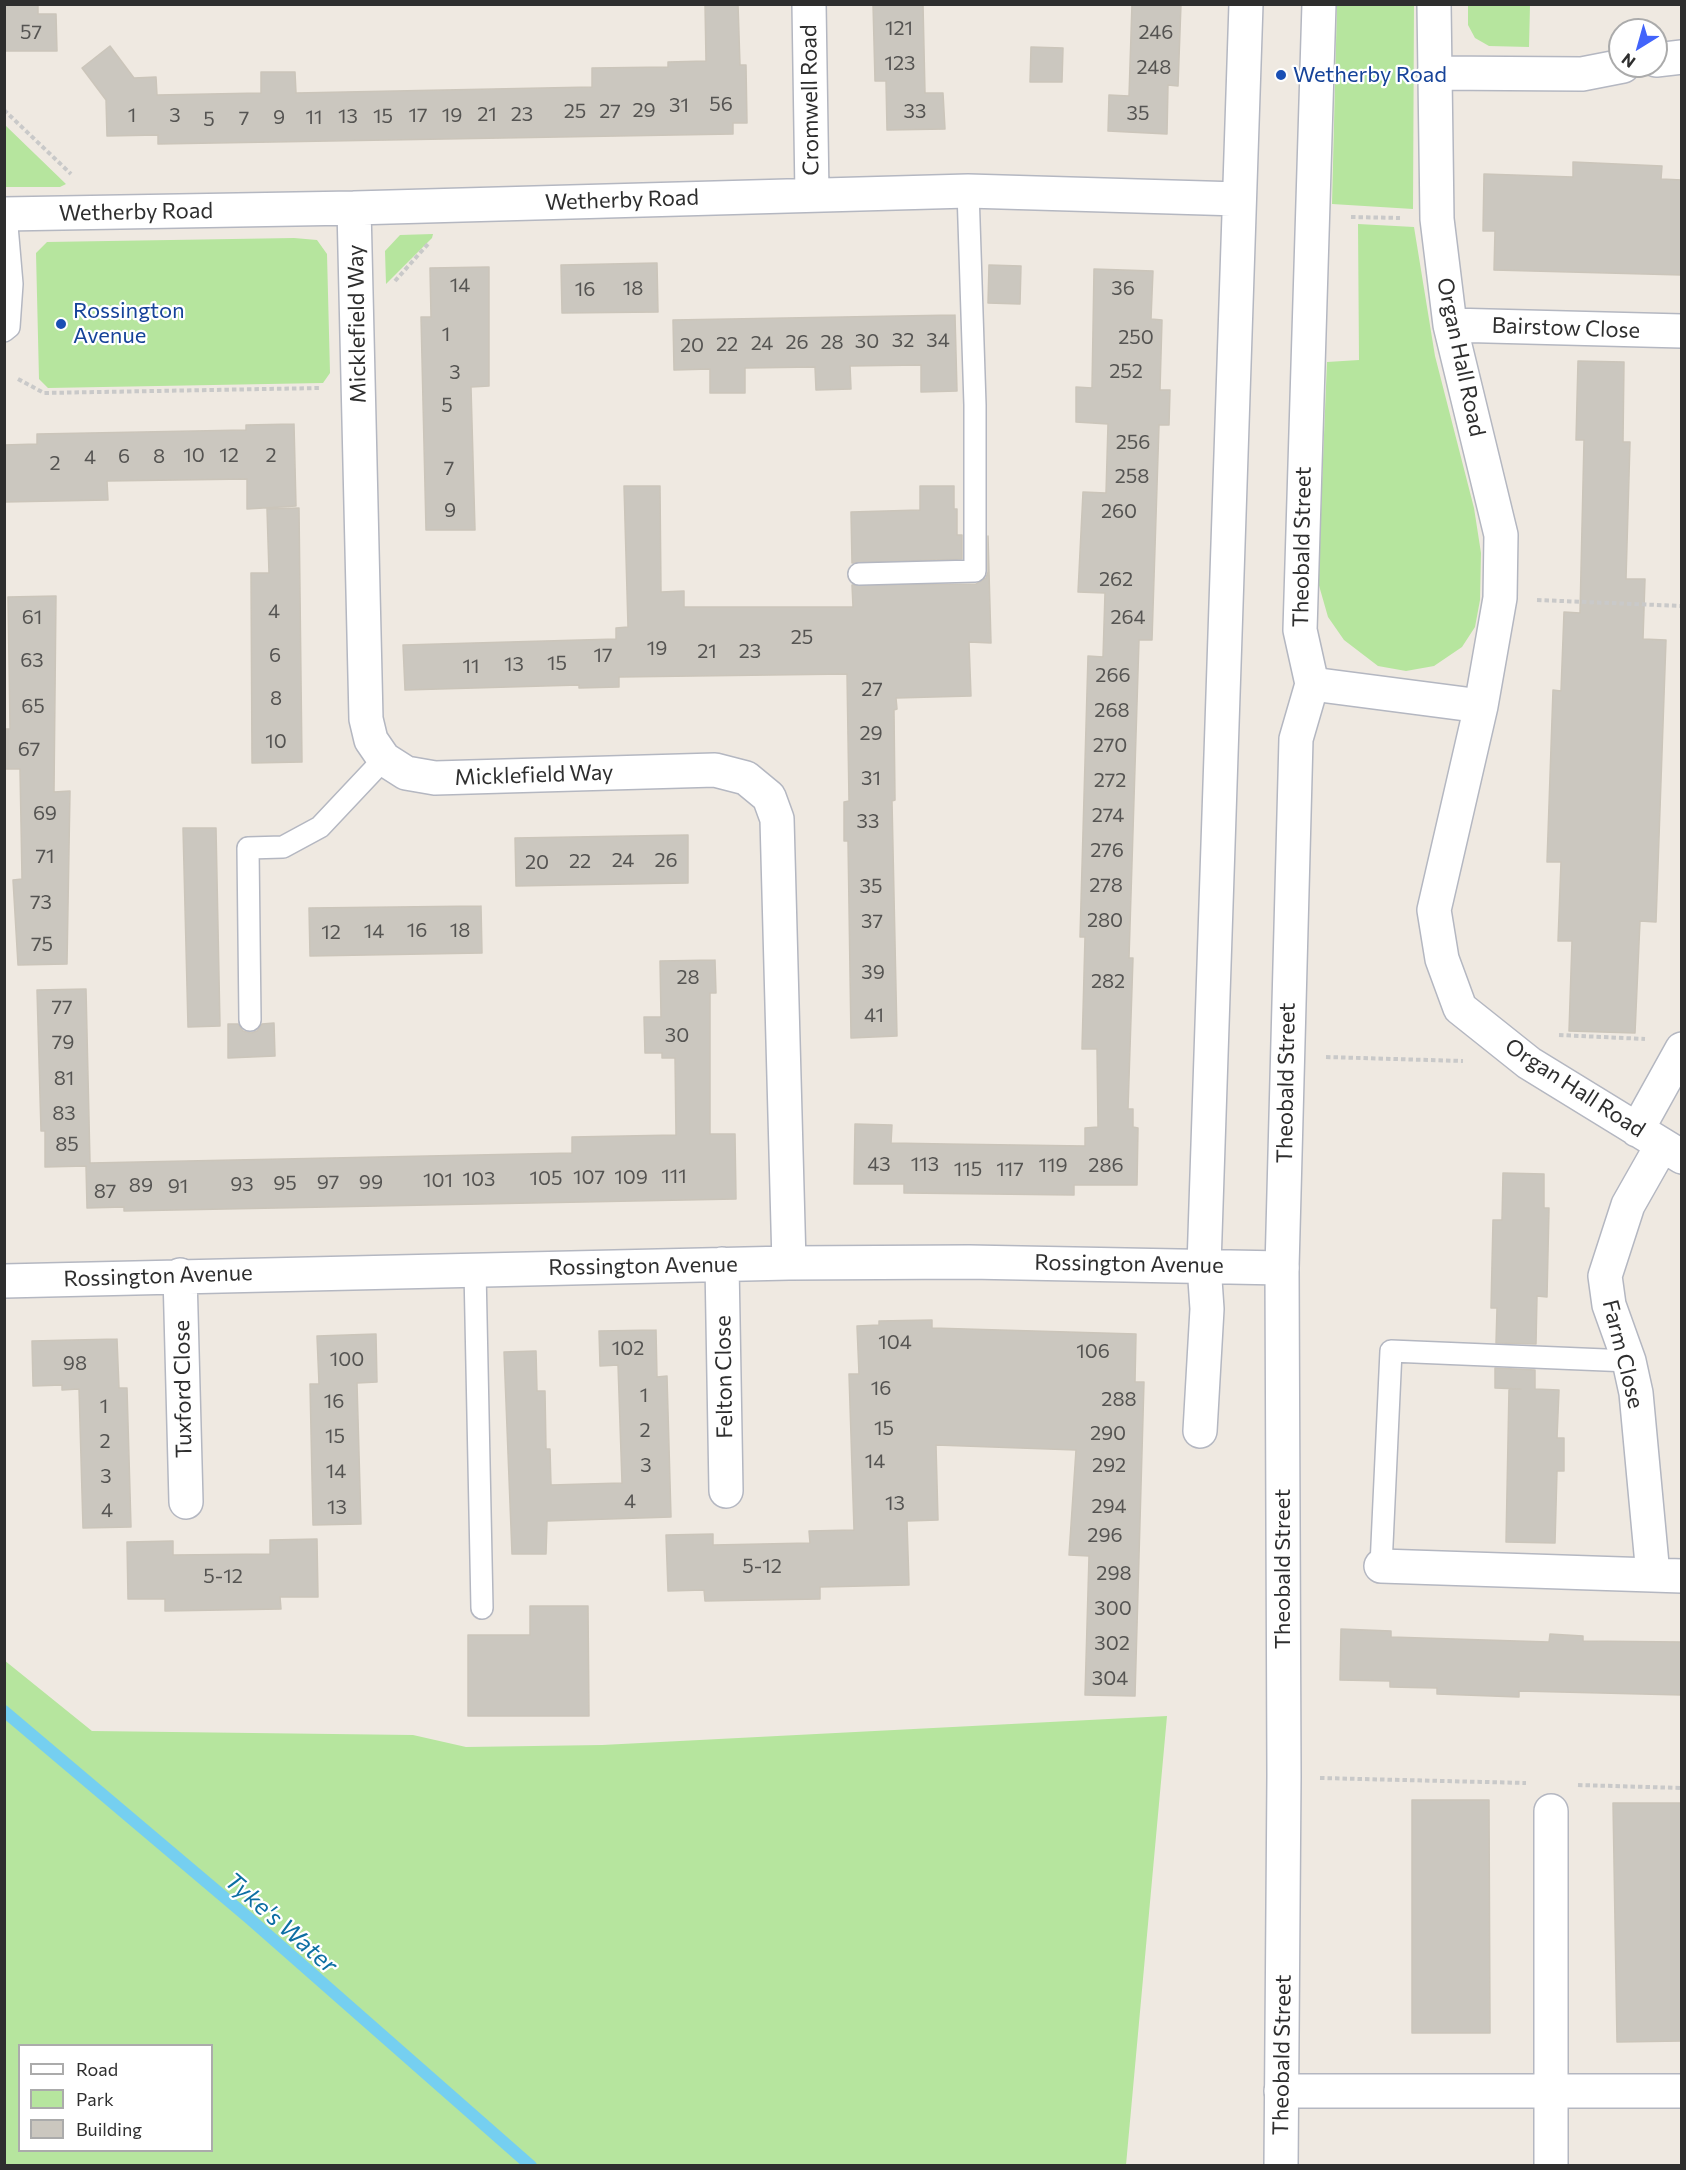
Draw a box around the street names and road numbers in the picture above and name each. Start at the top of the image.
street label: Cromwell Road [795,24,825,176]
street label: Wetherby Road [545,184,699,216]
street label: Wetherby Road [59,197,213,227]
street label: Micklefield Way [342,244,372,404]
street label: Organ Hall Road [1431,275,1491,439]
street label: Bairstow Close [1491,312,1641,344]
street label: Theobald Street [1287,466,1317,628]
street label: Micklefield Way [454,759,614,791]
street label: Theobald Street [1271,1002,1301,1164]
street label: Organ Hall Road [1500,1033,1650,1143]
street label: Rossington Avenue [1034,1249,1224,1279]
street label: Rossington Avenue [548,1251,738,1281]
street label: Rossington Avenue [63,1260,253,1292]
street label: Farm Close [1597,1297,1649,1411]
street label: Felton Close [710,1315,738,1439]
street label: Tuxford Close [169,1320,197,1458]
street label: Theobald Street [1270,1489,1296,1649]
street label: Theobald Street [1267,1974,1297,2136]

